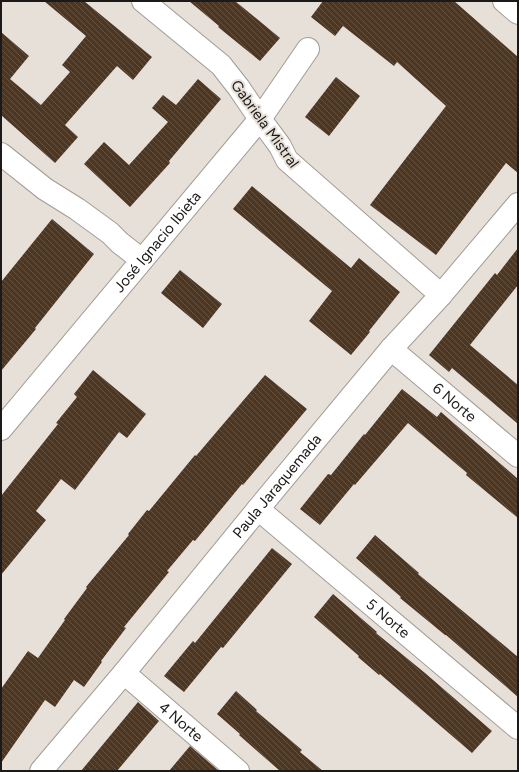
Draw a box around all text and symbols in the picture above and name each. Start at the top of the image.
street label: Gabriela Mistral [227,77,303,171]
street label: José Ignacio Ibieta [110,188,205,296]
street label: 6 Norte [429,379,480,426]
street label: Paula Jaraquemada [229,431,325,542]
street label: 5 Norte [362,595,414,642]
street label: 4 Norte [155,698,207,746]

